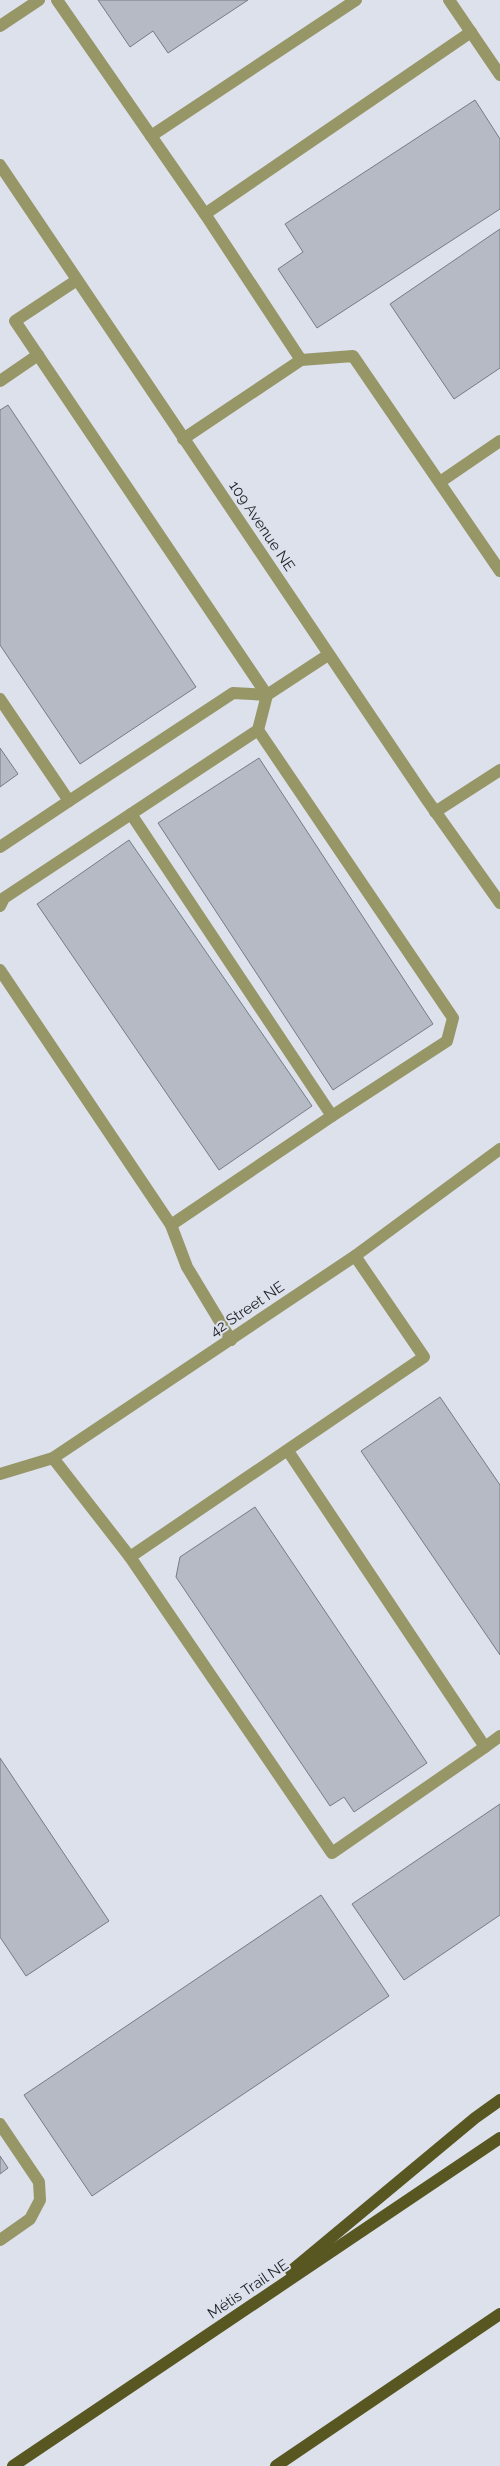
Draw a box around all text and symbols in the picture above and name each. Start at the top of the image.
street label: 109 Avenue NE [225,477,299,575]
street label: 42 Street NE [206,1278,288,1340]
street label: Métis Trail NE [204,2255,292,2323]

